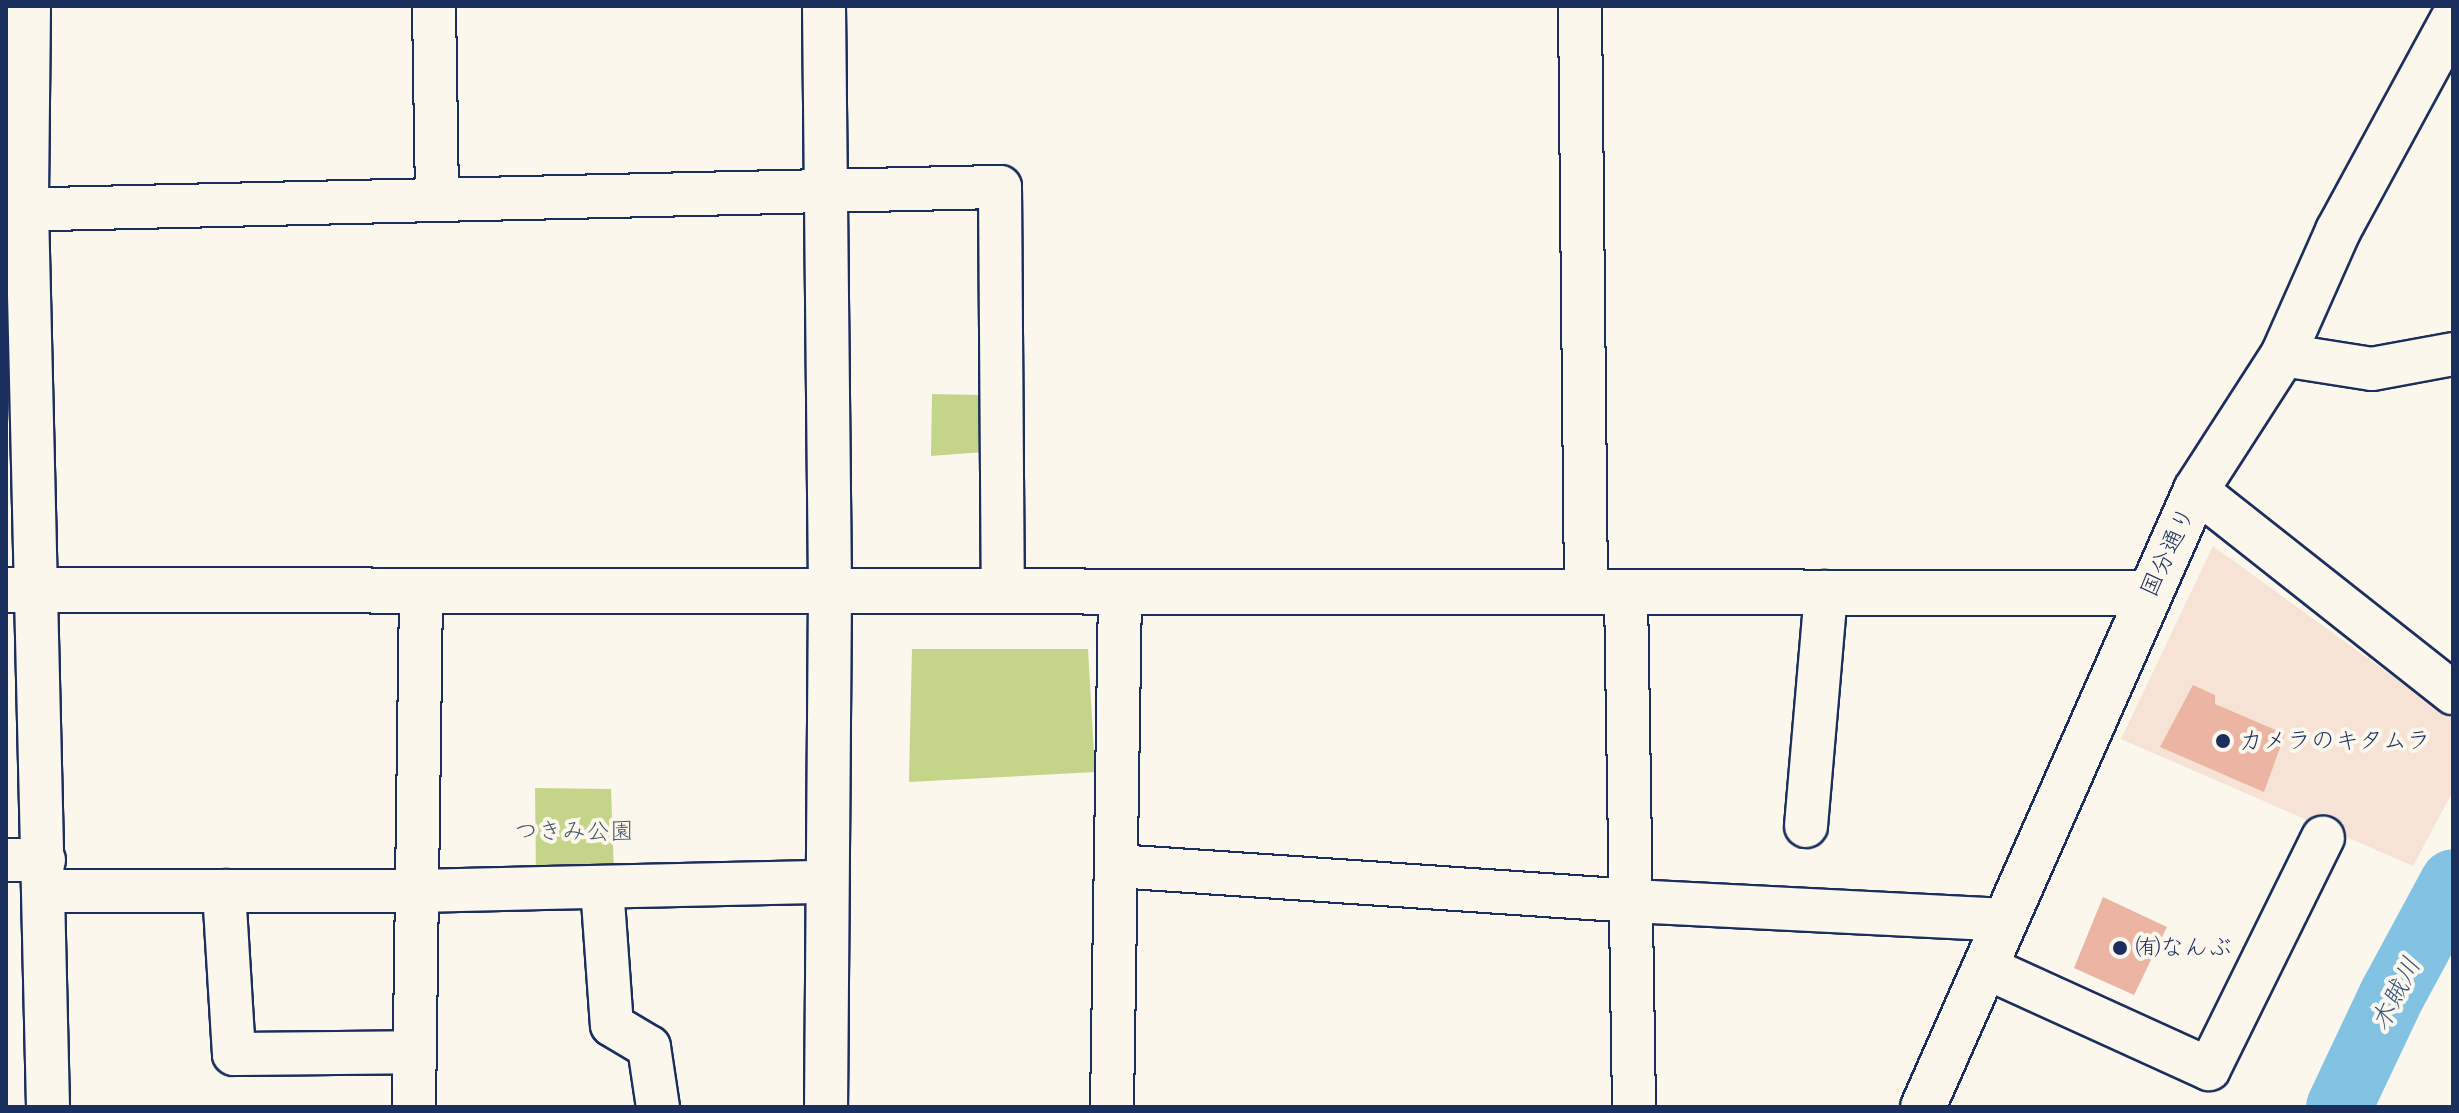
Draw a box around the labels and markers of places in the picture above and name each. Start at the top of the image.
place label: カメラのキタムラ [2239,727,2431,755]
marker: カメラのキタムラ [2214,732,2232,750]
place label: ㈲なんぶ [2136,934,2232,962]
marker: ㈲なんぶ [2111,939,2129,957]

